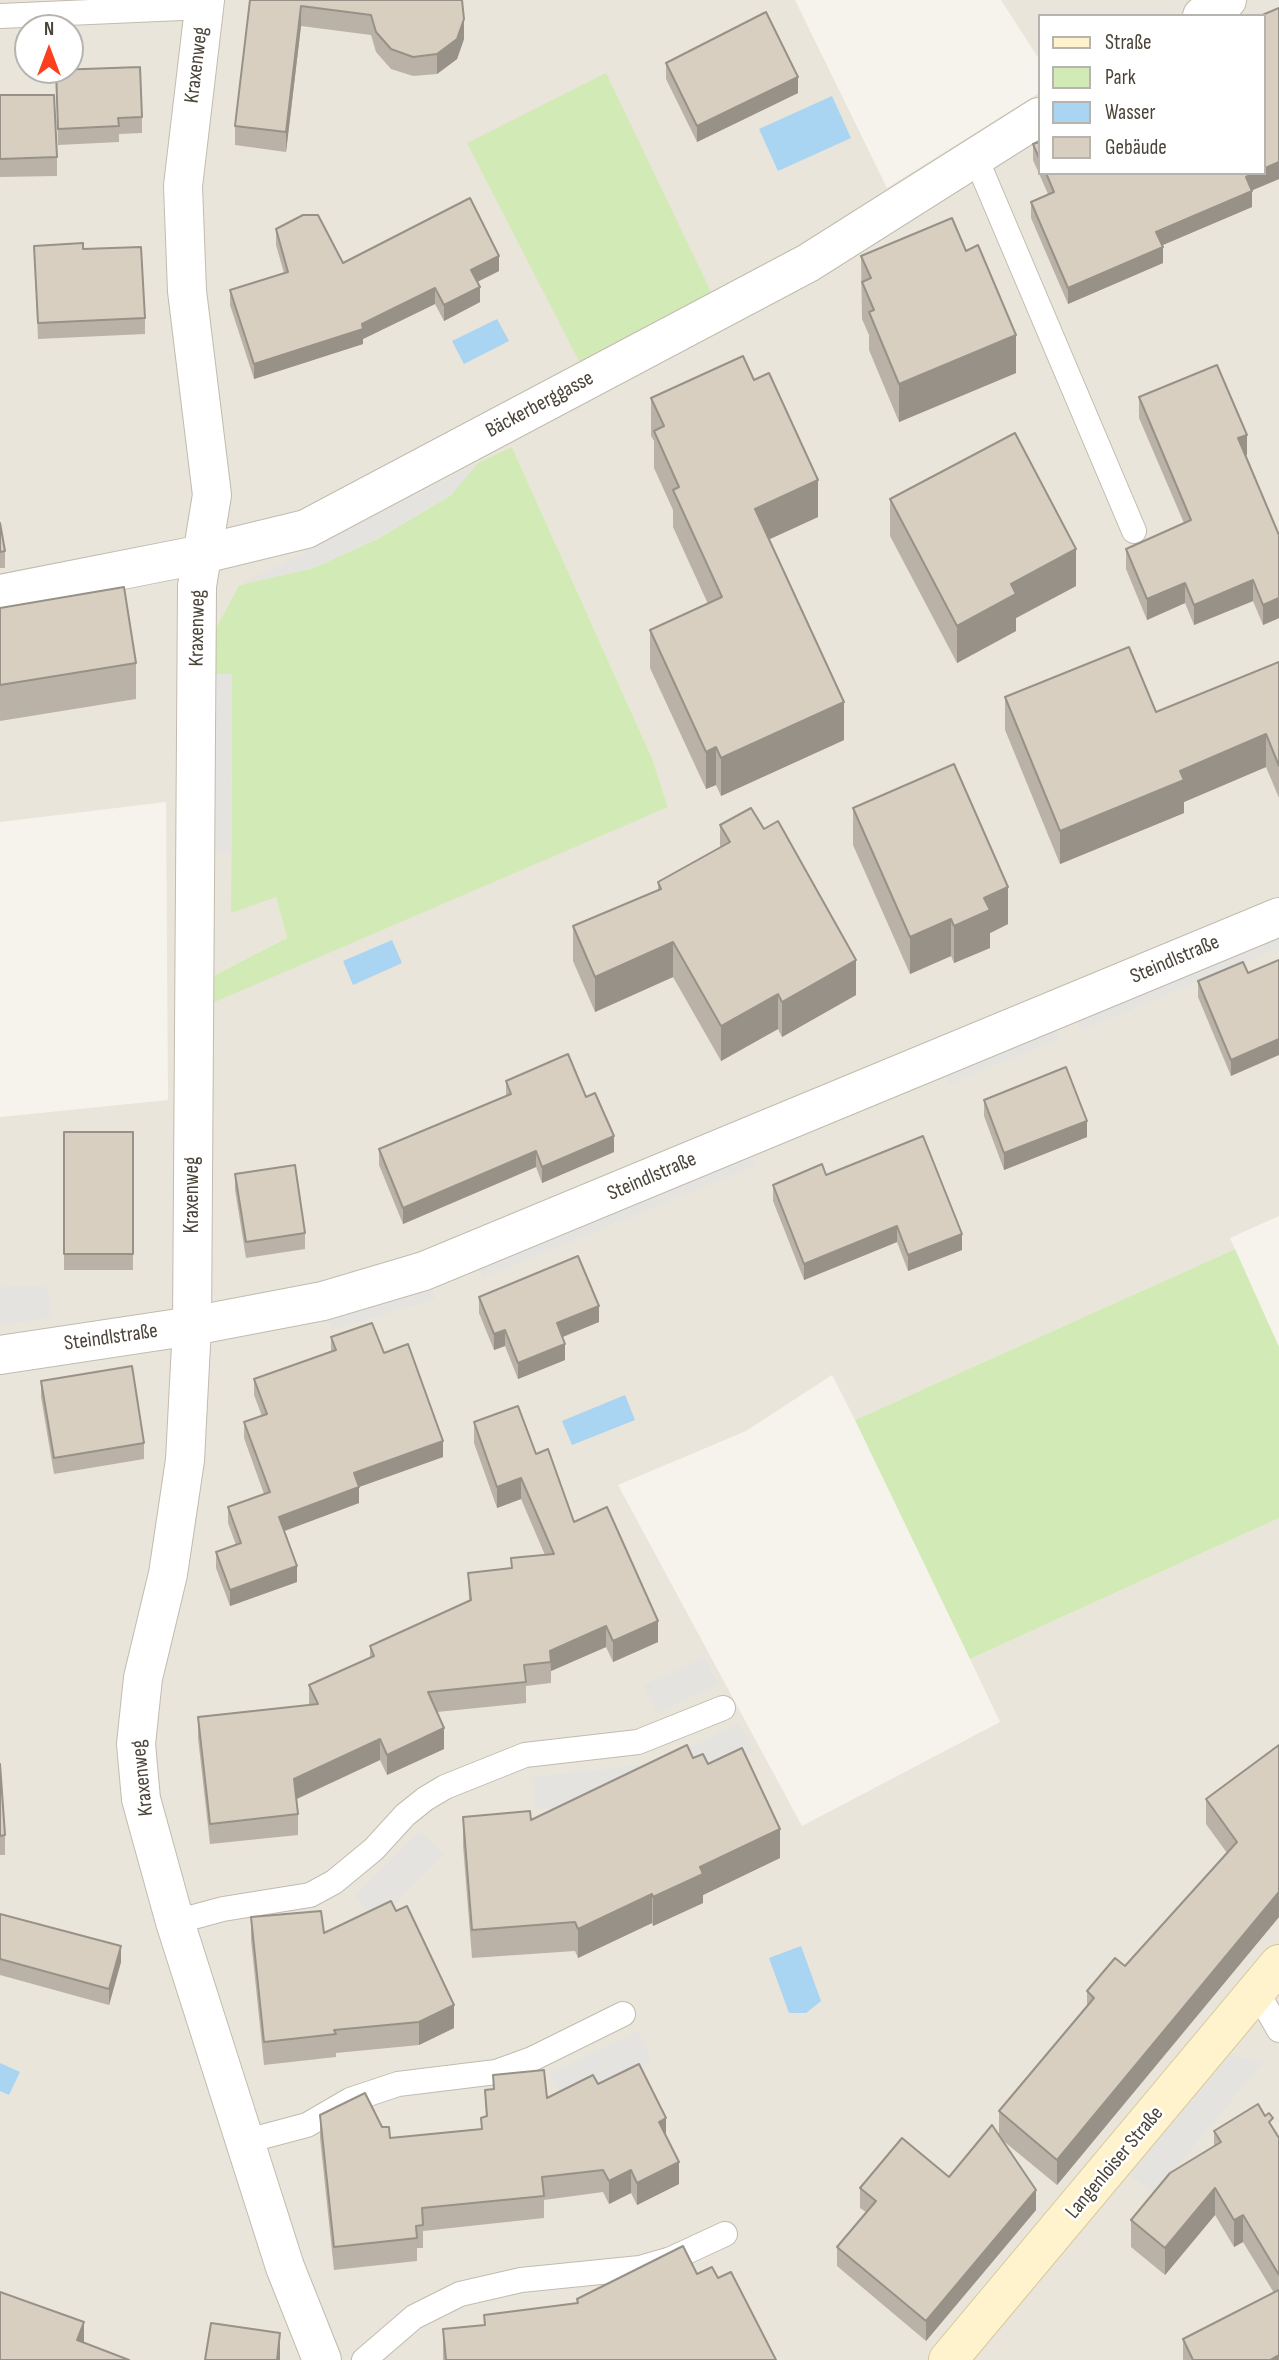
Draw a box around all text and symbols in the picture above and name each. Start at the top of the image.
north arrow [14,14,84,84]
legend [1038,14,1265,175]
text: N [44,18,54,41]
street label: Kraxenweg [180,25,214,105]
text: Straße [1105,30,1151,55]
text: Park [1105,65,1136,90]
text: Wasser [1105,100,1156,125]
text: Gebäude [1105,135,1167,160]
street label: Bäckerberggasse [482,366,598,444]
street label: Kraxenweg [185,589,211,667]
street label: Steindlstraße [1127,930,1223,990]
street label: Steindlstraße [604,1147,700,1207]
street label: Kraxenweg [180,1157,206,1233]
street label: Steindlstraße [63,1319,159,1357]
street label: Kraxenweg [126,1739,160,1817]
street label: Langenloiser Straße [1061,2102,1169,2224]

